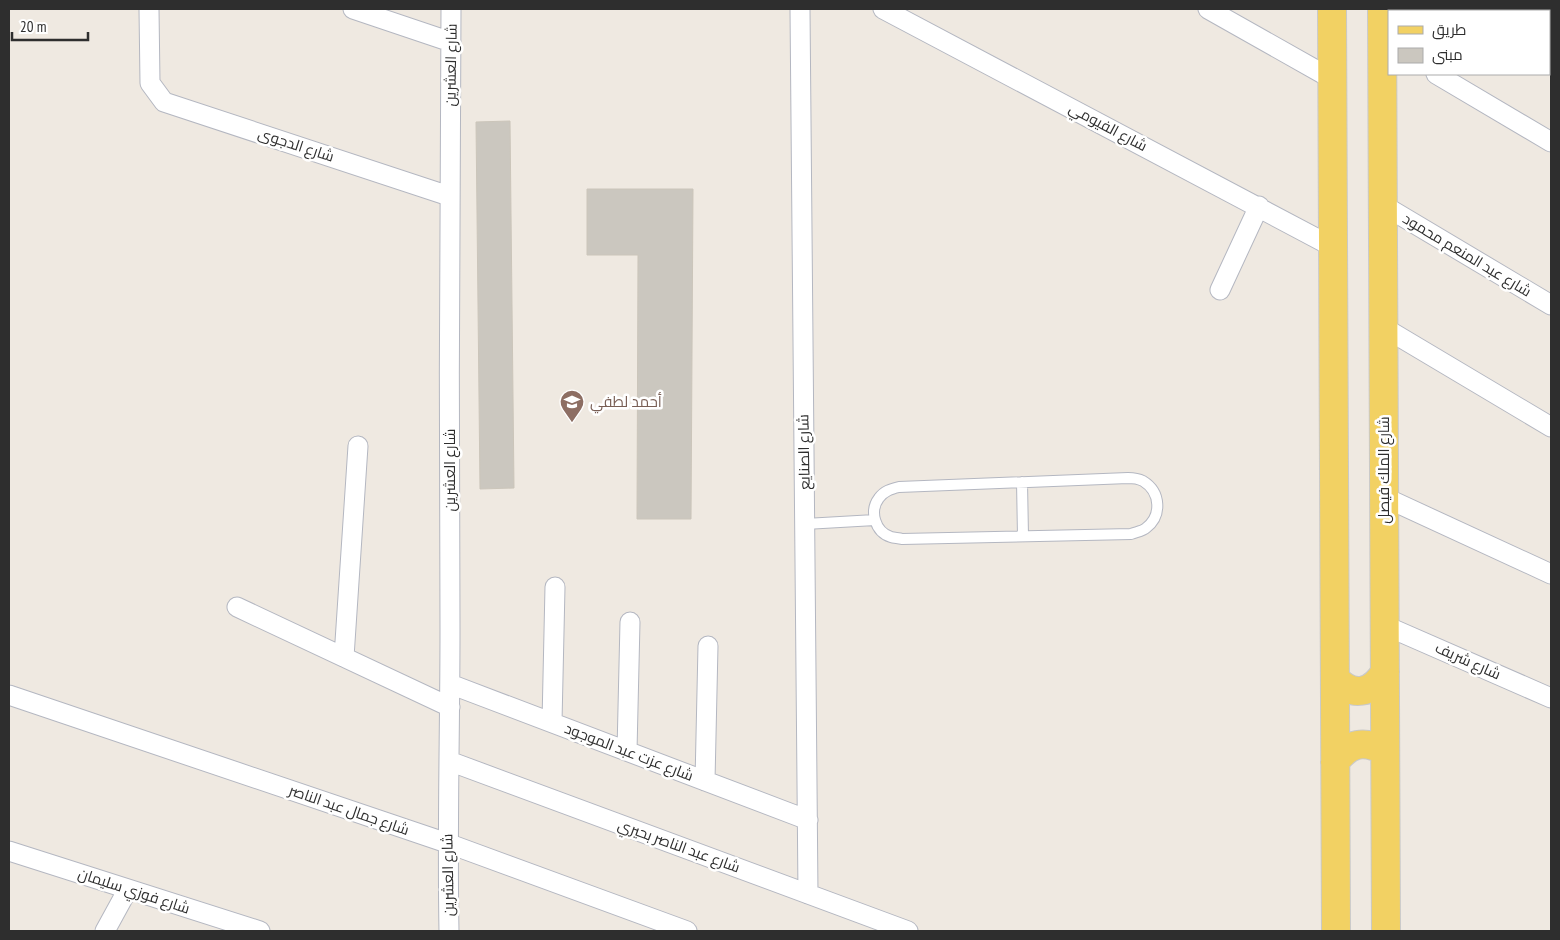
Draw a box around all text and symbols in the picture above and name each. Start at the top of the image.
scale bar [12,10,89,42]
legend [1388,10,1550,75]
text: 20 m [20,17,46,36]
text: طريق [1432,20,1466,40]
street label: شارع العشرين [440,23,463,107]
text: مبنى [1432,45,1463,65]
street label: شارع الفيومي [1064,98,1151,158]
street label: شارع الدجوى [255,123,337,168]
street label: شارع عبد المنعم محمود [1398,209,1535,302]
school or university icon: أحمد لطفي [559,389,585,423]
place label: أحمد لطفي [590,392,662,414]
street label: شارع الصنايع [793,414,816,490]
street label: شارع الملك فيصل [1374,416,1395,524]
street label: شارع العشرين [440,429,461,511]
street label: شارع شريف [1432,638,1504,685]
street label: شارع عزت عبد الموجود [561,718,696,787]
street label: شارع جمال عبد الناصر [285,780,412,841]
street label: شارع عبد الناصر بحيري [614,815,743,879]
street label: شارع العشرين [437,833,460,917]
street label: شارع فوزي سليمان [75,863,193,920]

